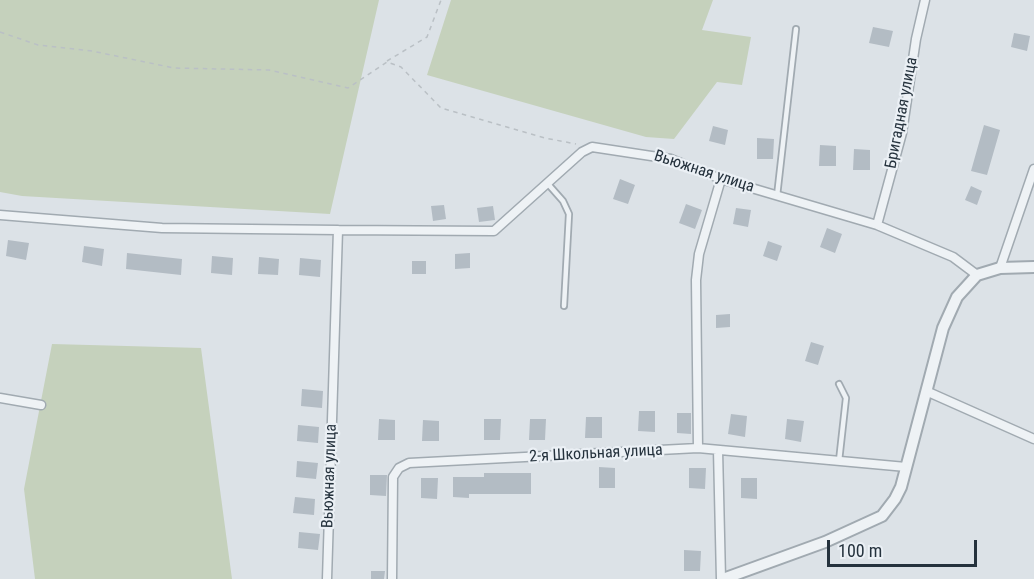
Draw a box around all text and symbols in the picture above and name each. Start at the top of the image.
street label: Бригадная улица [882,56,922,170]
street label: Вьюжная улица [652,147,756,197]
street label: Вьюжная улица [319,424,341,528]
street label: 2-я Школьная улица [529,441,663,467]
scale bar [830,528,980,566]
text: 100 m [838,540,882,561]

